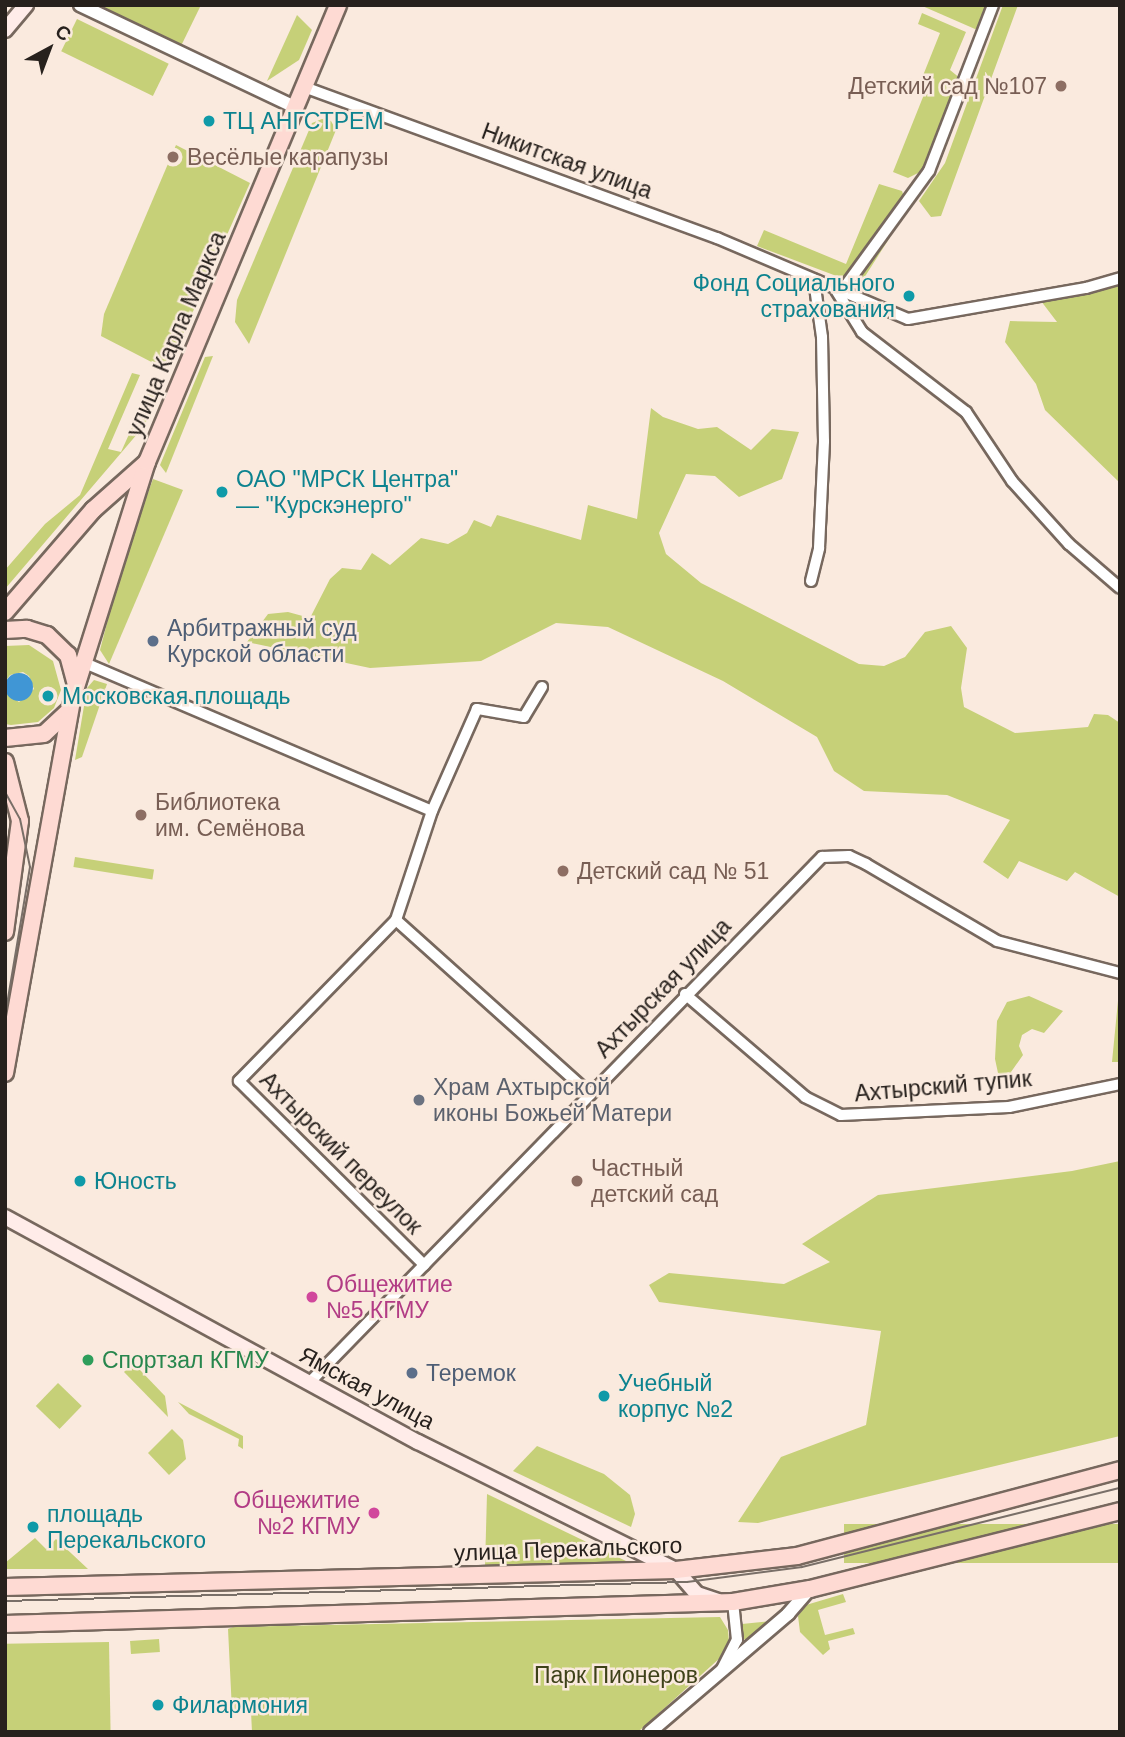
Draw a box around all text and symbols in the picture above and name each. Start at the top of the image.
north arrow [14,14,84,84]
text: С [51,20,75,45]
place label: Детский сад №107 [848,72,1047,100]
marker: Детский сад №107 [1053,78,1069,94]
place label: ТЦ АНГСТРЕМ [223,107,384,135]
marker: ТЦ АНГСТРЕМ [201,113,217,129]
street label: Никитская улица [478,117,656,205]
place label: Весёлые карапузы [187,143,389,171]
marker: Весёлые карапузы [165,149,181,165]
street label: улица Карла Маркса [120,227,232,441]
place label: Фонд Социального страхования [692,269,895,323]
marker: Фонд Социального страхования [901,288,917,304]
place label: ОАО "МРСК Центра" — "Курскэнерго" [236,465,458,519]
marker: ОАО "МРСК Центра" — "Курскэнерго" [214,484,230,500]
place label: Арбитражный суд Курской области [167,614,357,668]
marker: Арбитражный суд Курской области [145,633,161,649]
place label: Московская площадь [62,682,291,710]
marker: Московская площадь [40,688,56,704]
place label: Библиотека им. Семёнова [155,788,305,842]
marker: Библиотека им. Семёнова [133,807,149,823]
place label: Детский сад № 51 [577,857,769,885]
marker: Детский сад № 51 [555,863,571,879]
street label: Ахтырская улица [589,912,737,1064]
street label: Ахтырский тупик [853,1065,1033,1107]
street label: Ахтырский переулок [254,1066,428,1240]
place label: Храм Ахтырской иконы Божьей Матери [433,1073,672,1127]
marker: Храм Ахтырской иконы Божьей Матери [411,1092,427,1108]
place label: Частный детский сад [591,1154,718,1208]
place label: Юность [94,1167,177,1195]
marker: Юность [72,1173,88,1189]
marker: Частный детский сад [569,1173,585,1189]
place label: Общежитие №5 КГМУ [326,1270,453,1324]
marker: Общежитие №5 КГМУ [304,1289,320,1305]
street label: Ямская улица [295,1341,439,1435]
place label: Спортзал КГМУ [102,1346,269,1374]
marker: Спортзал КГМУ [80,1352,96,1368]
place label: Теремок [426,1359,516,1387]
marker: Теремок [404,1365,420,1381]
place label: Учебный корпус №2 [618,1369,733,1423]
marker: Учебный корпус №2 [596,1388,612,1404]
place label: Общежитие №2 КГМУ [233,1486,360,1540]
place label: площадь Перекальского [47,1500,206,1554]
marker: Общежитие №2 КГМУ [366,1505,382,1521]
marker: площадь Перекальского [25,1519,41,1535]
street label: улица Перекальского [453,1531,683,1567]
park label: Парк Пионеров [534,1661,698,1689]
place label: Филармония [172,1691,308,1719]
marker: Филармония [150,1697,166,1713]

